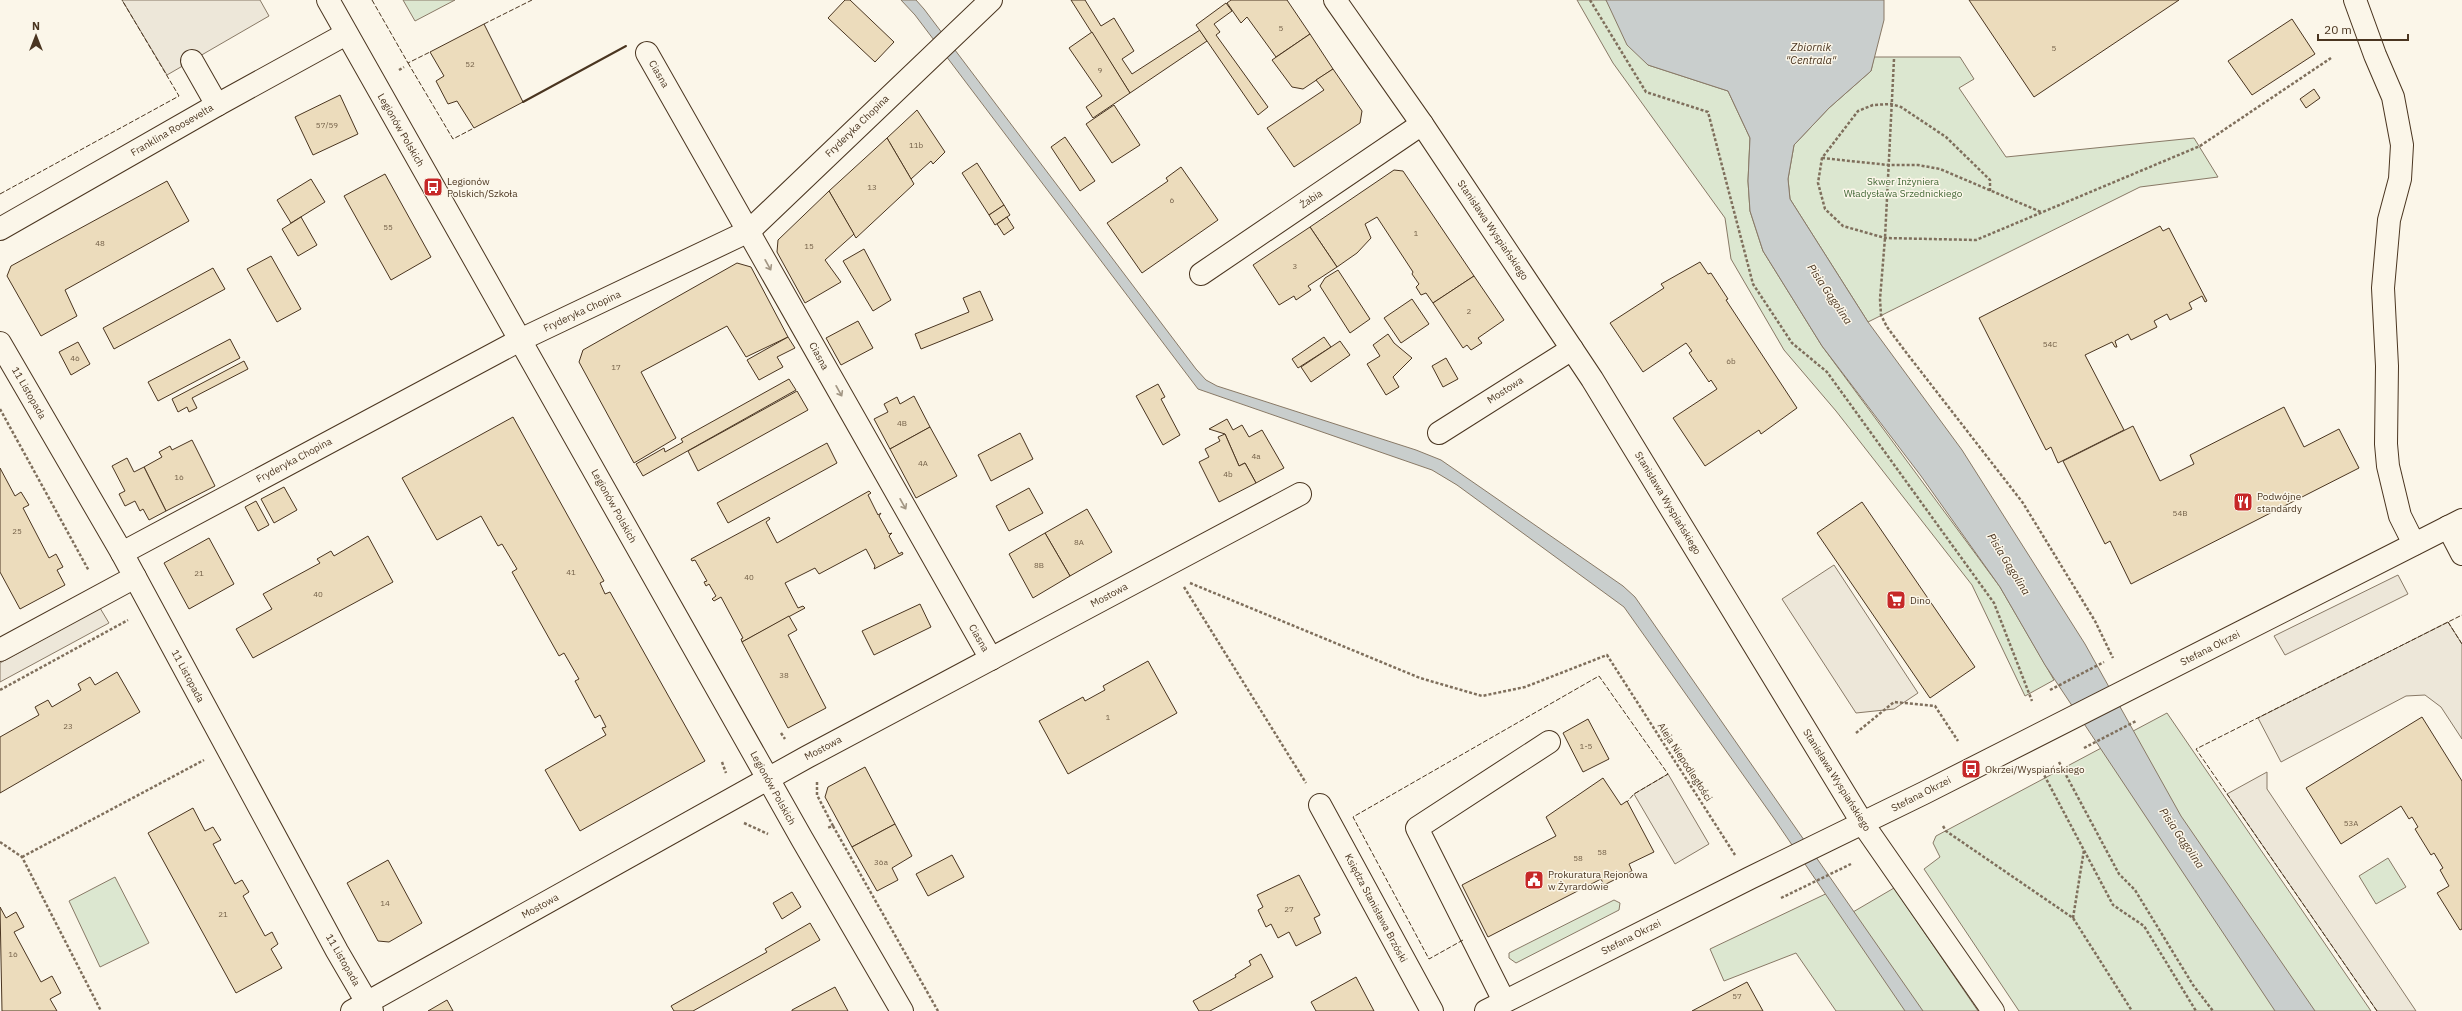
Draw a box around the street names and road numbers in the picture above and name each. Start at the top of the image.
street label: Ciasna [646,58,672,91]
street label: Legionów Polskich [375,91,427,169]
street label: Fryderyka Chopina [822,92,892,160]
street label: Franklina Roosevelta [128,101,216,159]
street label: Stanisława Wyspiańskiego [1455,177,1532,283]
street label: Żabia [1297,186,1325,211]
street label: Fryderyka Chopina [541,287,623,335]
street label: Ciasna [806,340,832,373]
street label: 11 Listopada [9,365,49,422]
street label: Mostowa [1484,373,1526,406]
street label: Fryderyka Chopina [254,434,335,485]
street label: Stanisława Wyspiańskiego [1632,449,1704,557]
street label: Legionów Polskich [588,467,640,545]
street label: Mostowa [1088,579,1130,610]
street label: Ciasna [966,622,992,655]
street label: Stefana Okrzei [2178,627,2242,669]
street label: 11 Listopada [169,647,208,705]
street label: Aleja Niepodległości [1655,720,1715,804]
street label: Stanisława Wyspiańskiego [1800,726,1874,834]
street label: Mostowa [802,732,844,763]
street label: Legionów Polskich [747,749,799,827]
street label: Stefana Okrzei [1889,773,1953,815]
street label: Księdza Stanisława Brzóski [1342,851,1410,965]
street label: Mostowa [519,890,561,921]
street label: Stefana Okrzei [1599,916,1663,958]
street label: 11 Listopada [323,932,363,989]

